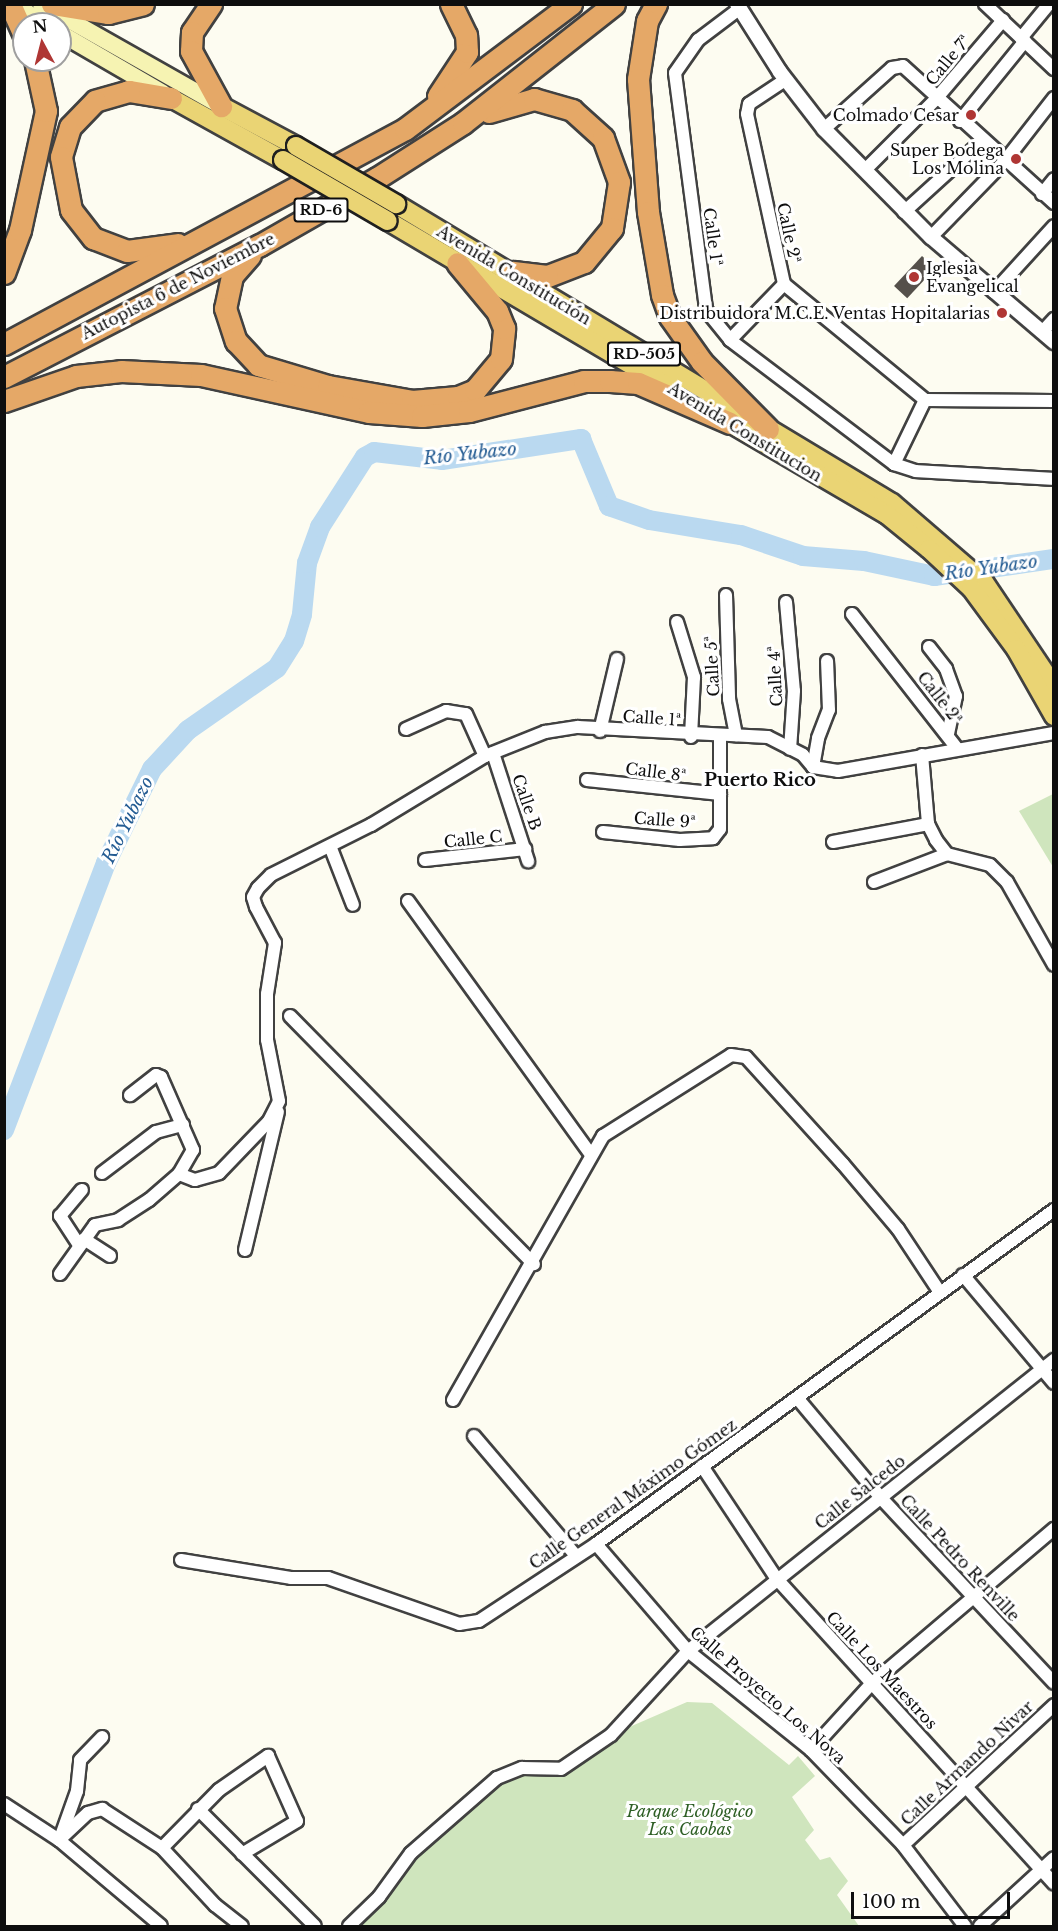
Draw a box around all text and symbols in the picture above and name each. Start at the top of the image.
north arrow [12,12,72,72]
text: N [31,15,49,37]
street label: Calle 7ª [921,31,975,89]
place label: Colmado Cesar [833,105,959,125]
marker: Colmado Cesar [964,108,978,122]
place label: Super Bodega Los Molina [890,140,1004,178]
marker: Super Bodega Los Molina [1009,152,1023,166]
road number: RD-6 [292,198,350,222]
street label: Calle 2ª [773,201,805,265]
street label: Calle 1ª [699,206,727,268]
street label: Avenida Constitución [434,221,594,329]
street label: Autopista 6 de Noviembre [78,229,278,343]
place label: Iglesia Evangelical [926,258,1019,296]
marker: Iglesia Evangelical [907,270,921,284]
place label: Distribuidora M.C.E. Ventas Hopitalarias [659,303,990,323]
marker: Distribuidora M.C.E. Ventas Hopitalarias [995,306,1009,320]
road number: RD-505 [606,342,682,366]
street label: Avenida Constitucion [665,378,825,486]
water label: Río Yubazo [422,438,518,470]
water label: Río Yubazo [943,551,1039,585]
street label: Calle 5ª [701,635,723,697]
street label: Calle 4ª [764,645,786,707]
street label: Calle 2ª [913,668,967,728]
street label: Calle 1ª [622,706,682,730]
street label: Calle 8ª [624,759,688,785]
district label: Puerto Rico [704,769,816,791]
street label: Calle B [508,771,546,833]
water label: Río Yubazo [98,773,158,867]
street label: Calle 9ª [633,808,697,832]
street label: Calle C [443,826,503,852]
street label: Calle General Máximo Gómez [526,1415,740,1573]
street label: Calle Salcedo [811,1451,909,1533]
street label: Calle Pedro Renville [896,1491,1024,1625]
street label: Calle Los Maestros [823,1607,941,1733]
street label: Calle Proyecto Los Nova [686,1622,850,1768]
street label: Calle Armando Nivar [897,1696,1037,1830]
park label: Parque Ecológico Las Caobas [627,1801,753,1839]
scale bar [854,1880,1013,1918]
text: 100 m [862,1891,920,1913]

